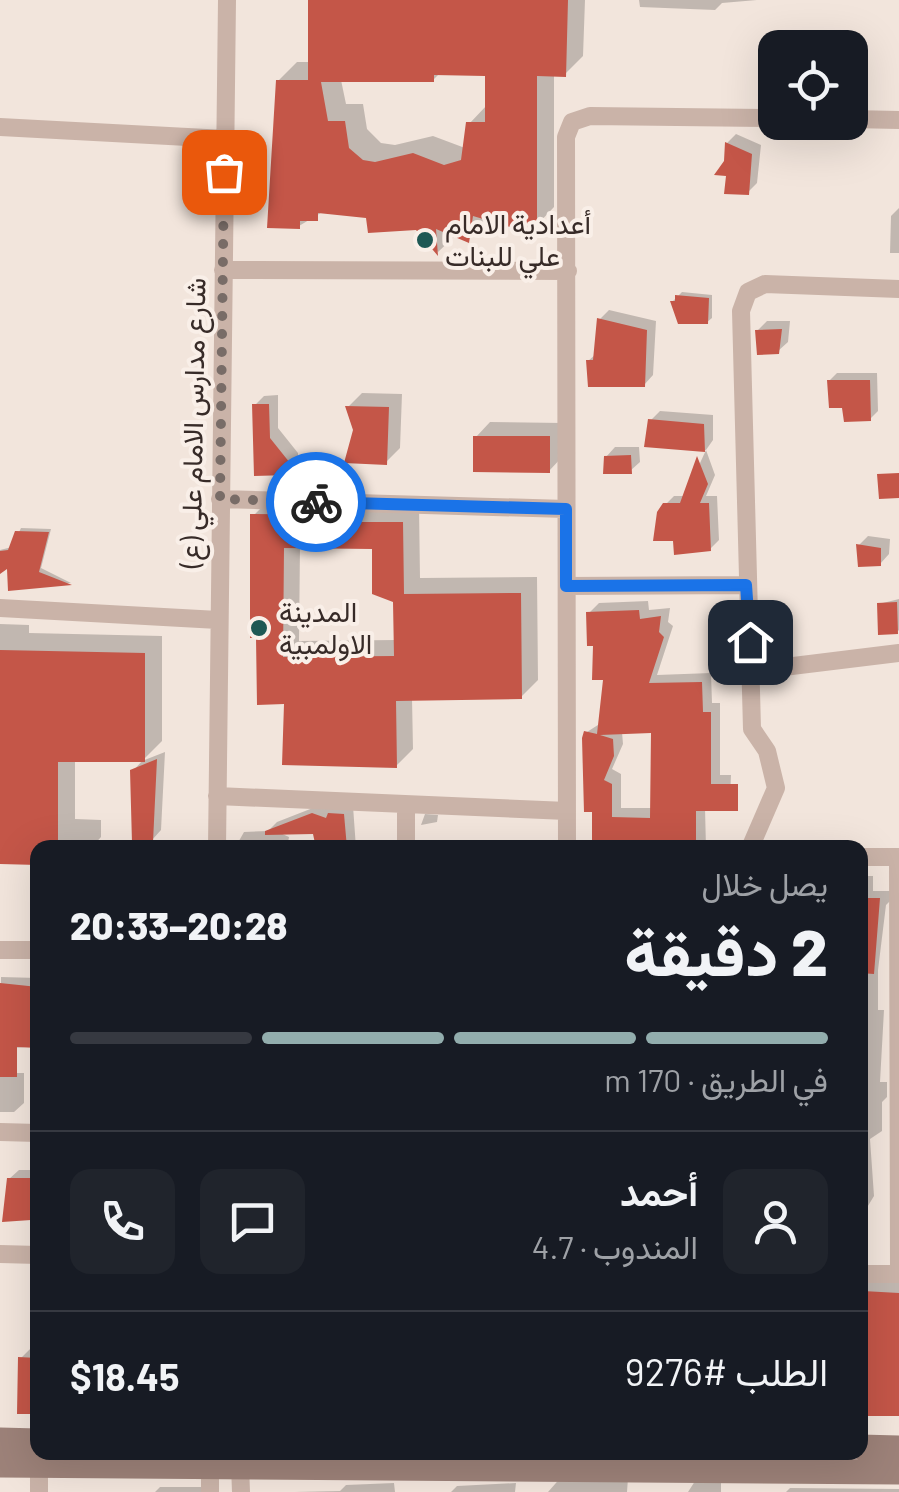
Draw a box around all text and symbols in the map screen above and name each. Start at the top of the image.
map controls [758,30,868,140]
button: locate [758,30,868,140]
pin [182,130,267,215]
icon: bag [197,145,252,200]
place label: أعدادية الامام علي للبنات [445,206,591,279]
marker: أعدادية الامام علي للبنات [414,229,436,251]
street label: شارع مدارس الامام علي (ع) [172,277,219,570]
courier [266,452,366,552]
icon: bike [289,475,344,530]
place label: المدينة الاولمبية [279,594,372,662]
pin [708,600,793,685]
icon: home [723,615,778,670]
marker: المدينة الاولمبية [248,617,270,639]
text: يصل خلال [701,864,828,902]
text: 20:28–20:33 [70,902,287,948]
text: 2 دقيقة [624,911,828,989]
text: في الطريق · 170 m [604,1060,828,1098]
text: أحمد [620,1168,698,1214]
button: phone [70,1169,175,1274]
button: chat [200,1169,305,1274]
button: person [723,1169,828,1274]
text: المندوب · 4.7 [532,1227,698,1265]
text: الطلب #9276 [625,1348,828,1394]
text: $18.45 [70,1353,179,1399]

